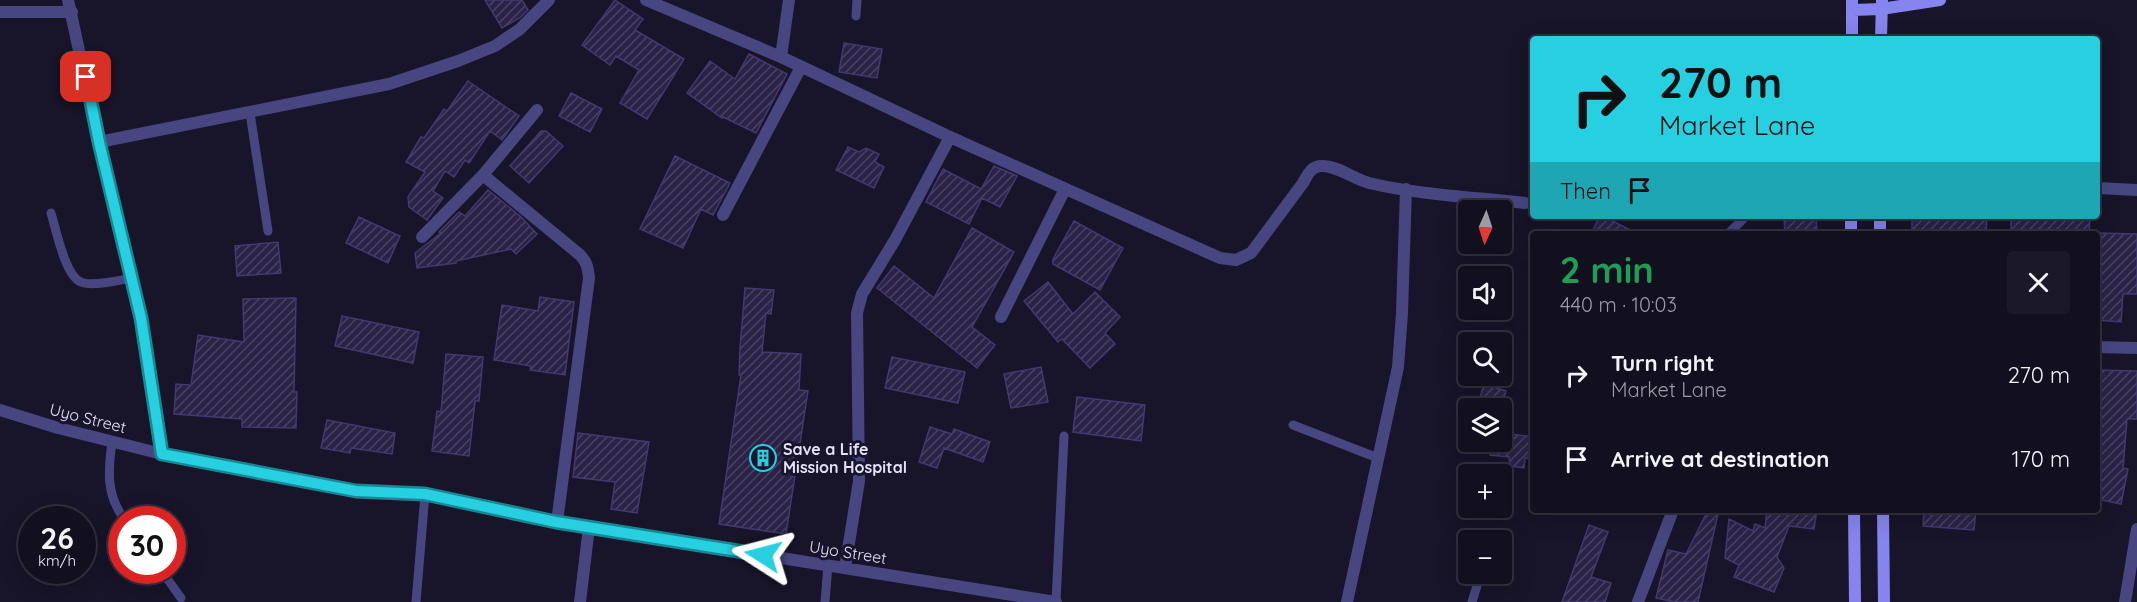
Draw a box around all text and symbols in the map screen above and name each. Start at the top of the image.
pin [60,51,111,102]
text: 270 m [1659,56,1782,109]
icon: arrive [69,60,102,93]
icon: right [1560,60,1638,138]
text: Market Lane [1659,108,1815,142]
icon: arrive [1623,174,1656,207]
text: Then [1560,177,1611,205]
north arrow [1458,200,1512,254]
map controls [1458,200,1512,584]
text: 2 min [1560,247,1654,292]
button: close [2007,251,2070,314]
button: sound [1458,266,1512,320]
text: 440 m · 10:03 [1560,292,1677,317]
button: search [1458,332,1512,386]
text: Turn right [1611,349,1715,377]
icon: right [1560,359,1593,392]
text: 270 m [2008,361,2070,389]
text: Market Lane [1611,377,1727,402]
button: layers [1458,398,1512,452]
street label: Uyo Street [48,399,128,437]
place label: Save a Life Mission Hospital [783,439,907,477]
building icon: Save a Life Mission Hospital [748,443,778,473]
icon: arrive [1560,443,1593,476]
text: Arrive at destination [1611,445,1829,473]
text: 170 m [2011,445,2070,473]
button: + [1458,464,1512,518]
speed limit sign: 30 [108,506,186,584]
text: 26 [40,519,74,557]
position arrow [731,523,795,587]
button: − [1458,530,1512,584]
street label: Uyo Street [808,536,888,568]
text: km/h [38,551,76,570]

